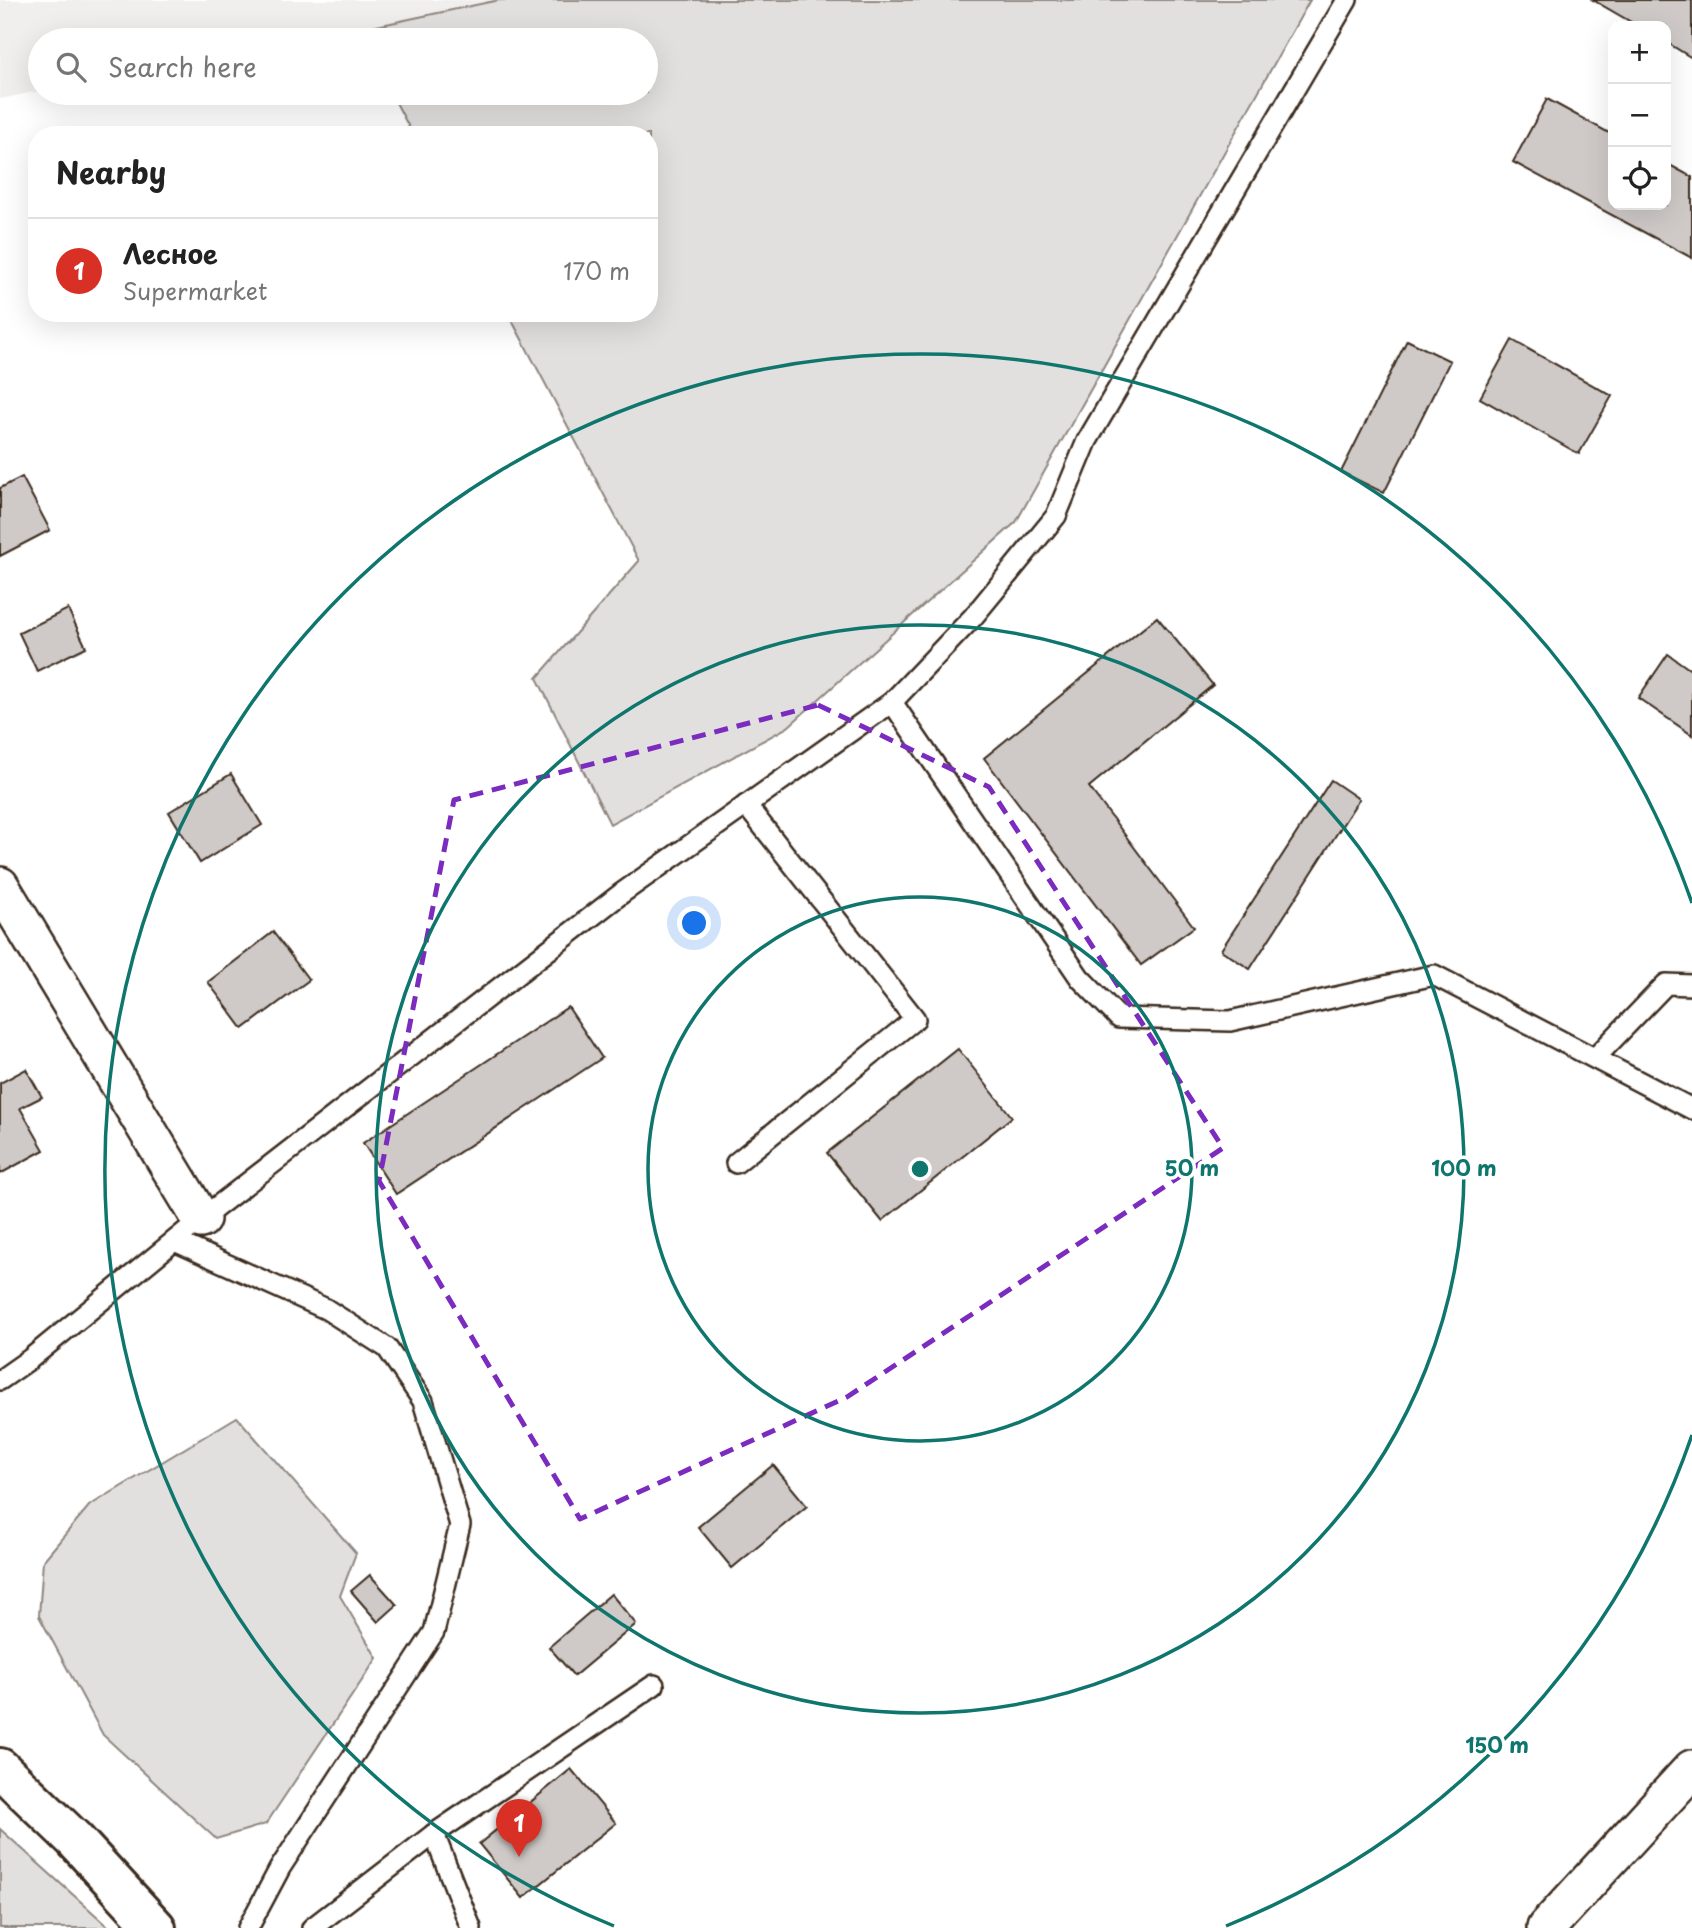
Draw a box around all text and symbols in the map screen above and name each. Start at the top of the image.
map controls [1608,21,1671,210]
button: + [1608,21,1671,84]
search box [28,28,658,105]
text: Search here [108,47,257,86]
icon: search [52,48,90,86]
button: − [1608,84,1671,147]
button: locate [1608,147,1671,210]
text: Nearby [56,149,166,194]
text: Лесное [123,234,218,273]
text: 1 [74,253,85,288]
text: 170 m [563,253,630,288]
text: Supermarket [123,273,267,308]
your location [677,906,711,940]
text: 50 m [1165,1151,1219,1183]
text: 100 m [1431,1151,1497,1183]
centre of rings [908,1157,932,1181]
text: 150 m [1465,1728,1529,1760]
pin: 1 [496,1799,542,1857]

